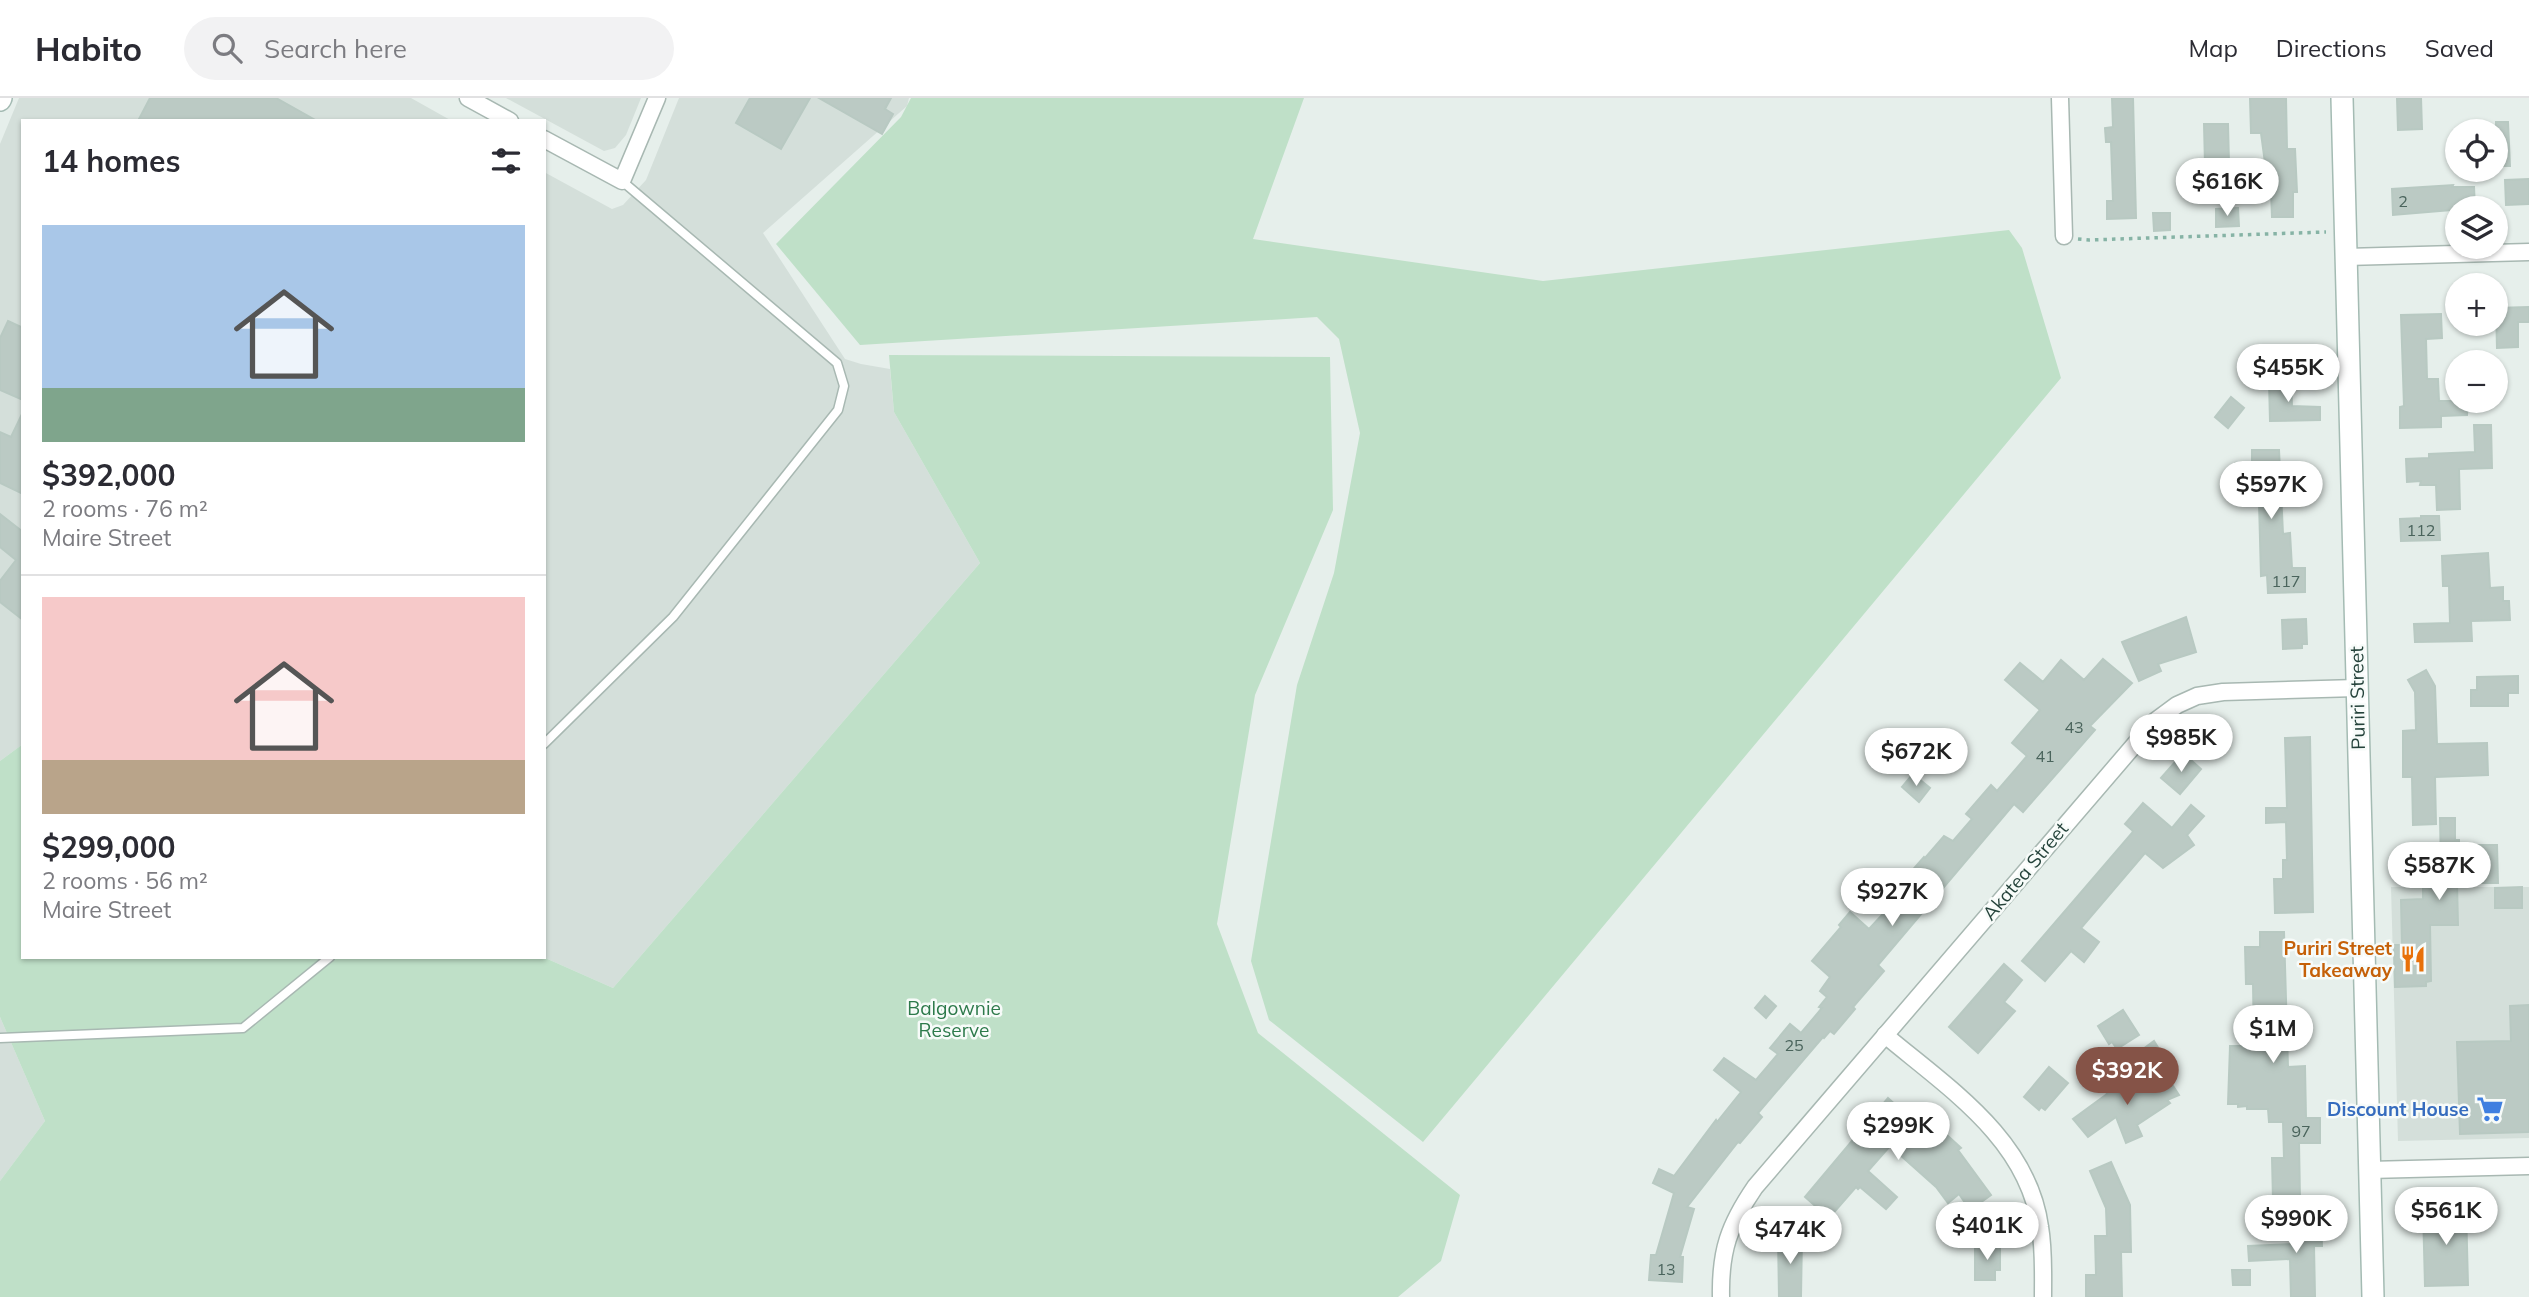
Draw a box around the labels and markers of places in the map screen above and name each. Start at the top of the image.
pin: $616K [2178,158,2276,218]
pin: $455K [2239,344,2337,404]
pin: $597K [2222,462,2320,521]
pin: $985K [2132,714,2230,774]
pin: $672K [1867,728,1965,788]
pin: $587K [2390,842,2488,902]
pin: $927K [1843,868,1941,928]
place label: Puriri Street Takeaway [2283,936,2393,982]
restaurant icon: Puriri Street Takeaway [2398,944,2428,974]
pin: $1M [2239,1006,2307,1065]
pin: $392K [2078,1048,2176,1107]
supermarket icon: Discount House [2475,1094,2505,1124]
place label: Discount House [2327,1097,2469,1121]
pin: $299K [1849,1102,1947,1162]
pin: $561K [2397,1188,2495,1247]
pin: $990K [2247,1196,2345,1255]
pin: $401K [1938,1202,2036,1262]
pin: $474K [1741,1206,1839,1266]

